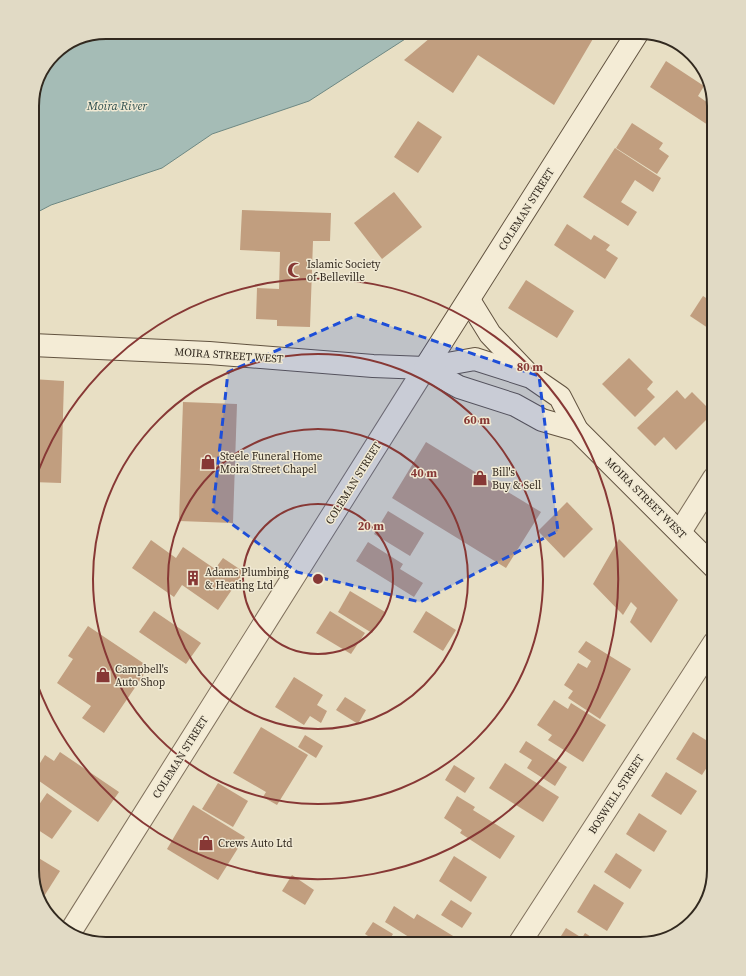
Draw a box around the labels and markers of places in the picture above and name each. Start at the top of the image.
place label: Islamic Society of Belleville [307,257,381,285]
mosque icon: Islamic Society of Belleville [286,261,304,279]
place label: Steele Funeral Home Moira Street Chapel [220,449,323,477]
shop icon: Steele Funeral Home Moira Street Chapel [199,453,217,471]
place label: Bill's Buy & Sell [492,465,541,493]
shop icon: Bill's Buy & Sell [471,469,489,487]
place label: Adams Plumbing & Heating Ltd [205,565,289,593]
building icon: Adams Plumbing & Heating Ltd [184,569,202,587]
centre of rings [311,572,325,586]
place label: Campbell's Auto Shop [115,662,168,690]
shop icon: Campbell's Auto Shop [94,666,112,684]
shop icon: Crews Auto Ltd [197,834,215,852]
place label: Crews Auto Ltd [218,836,293,851]

